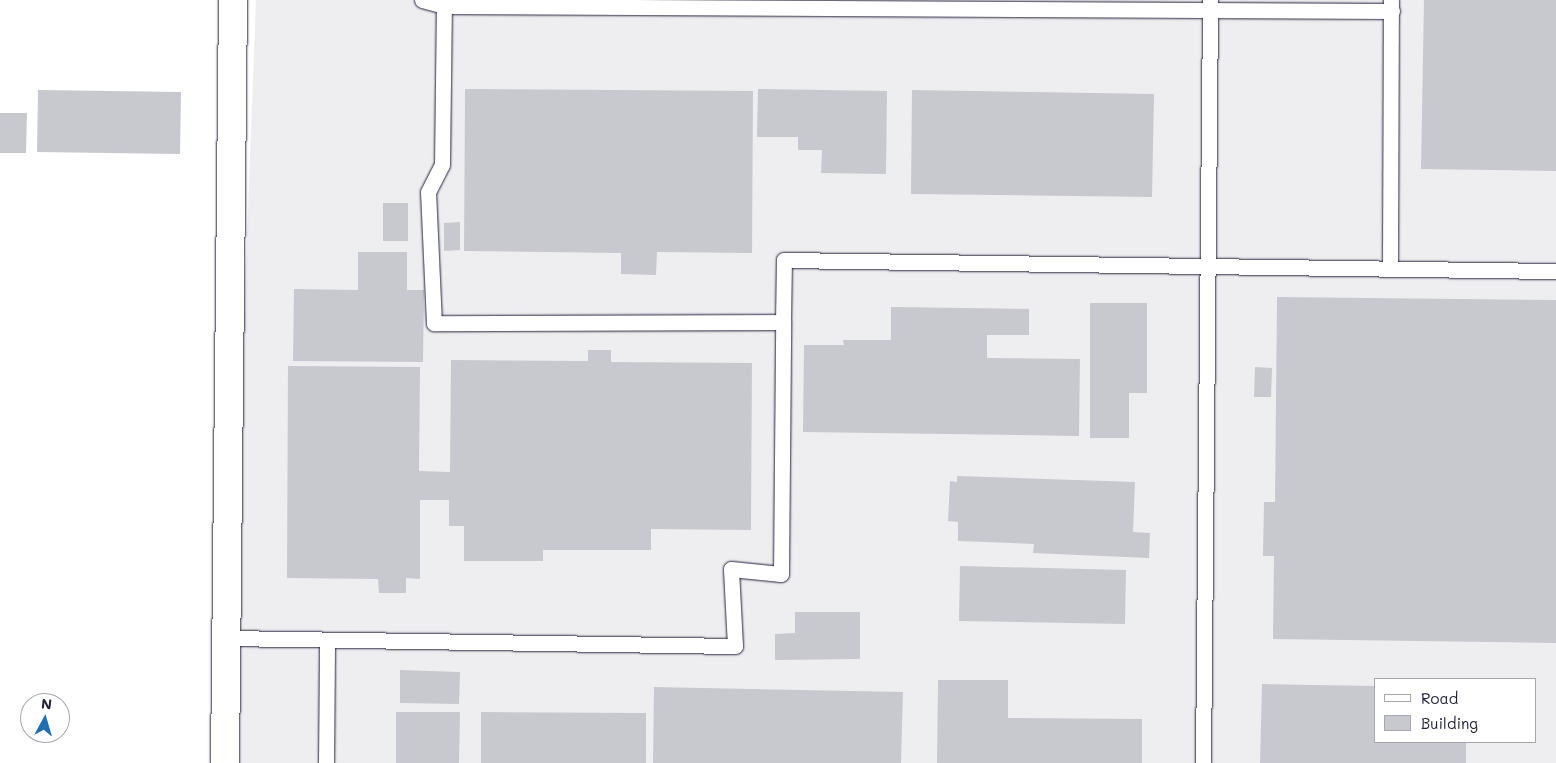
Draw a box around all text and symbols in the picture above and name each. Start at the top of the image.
legend [1374,678,1536,743]
text: Road [1421,688,1458,708]
north arrow [20,693,70,743]
text: N [40,694,53,714]
text: Building [1421,713,1478,733]

